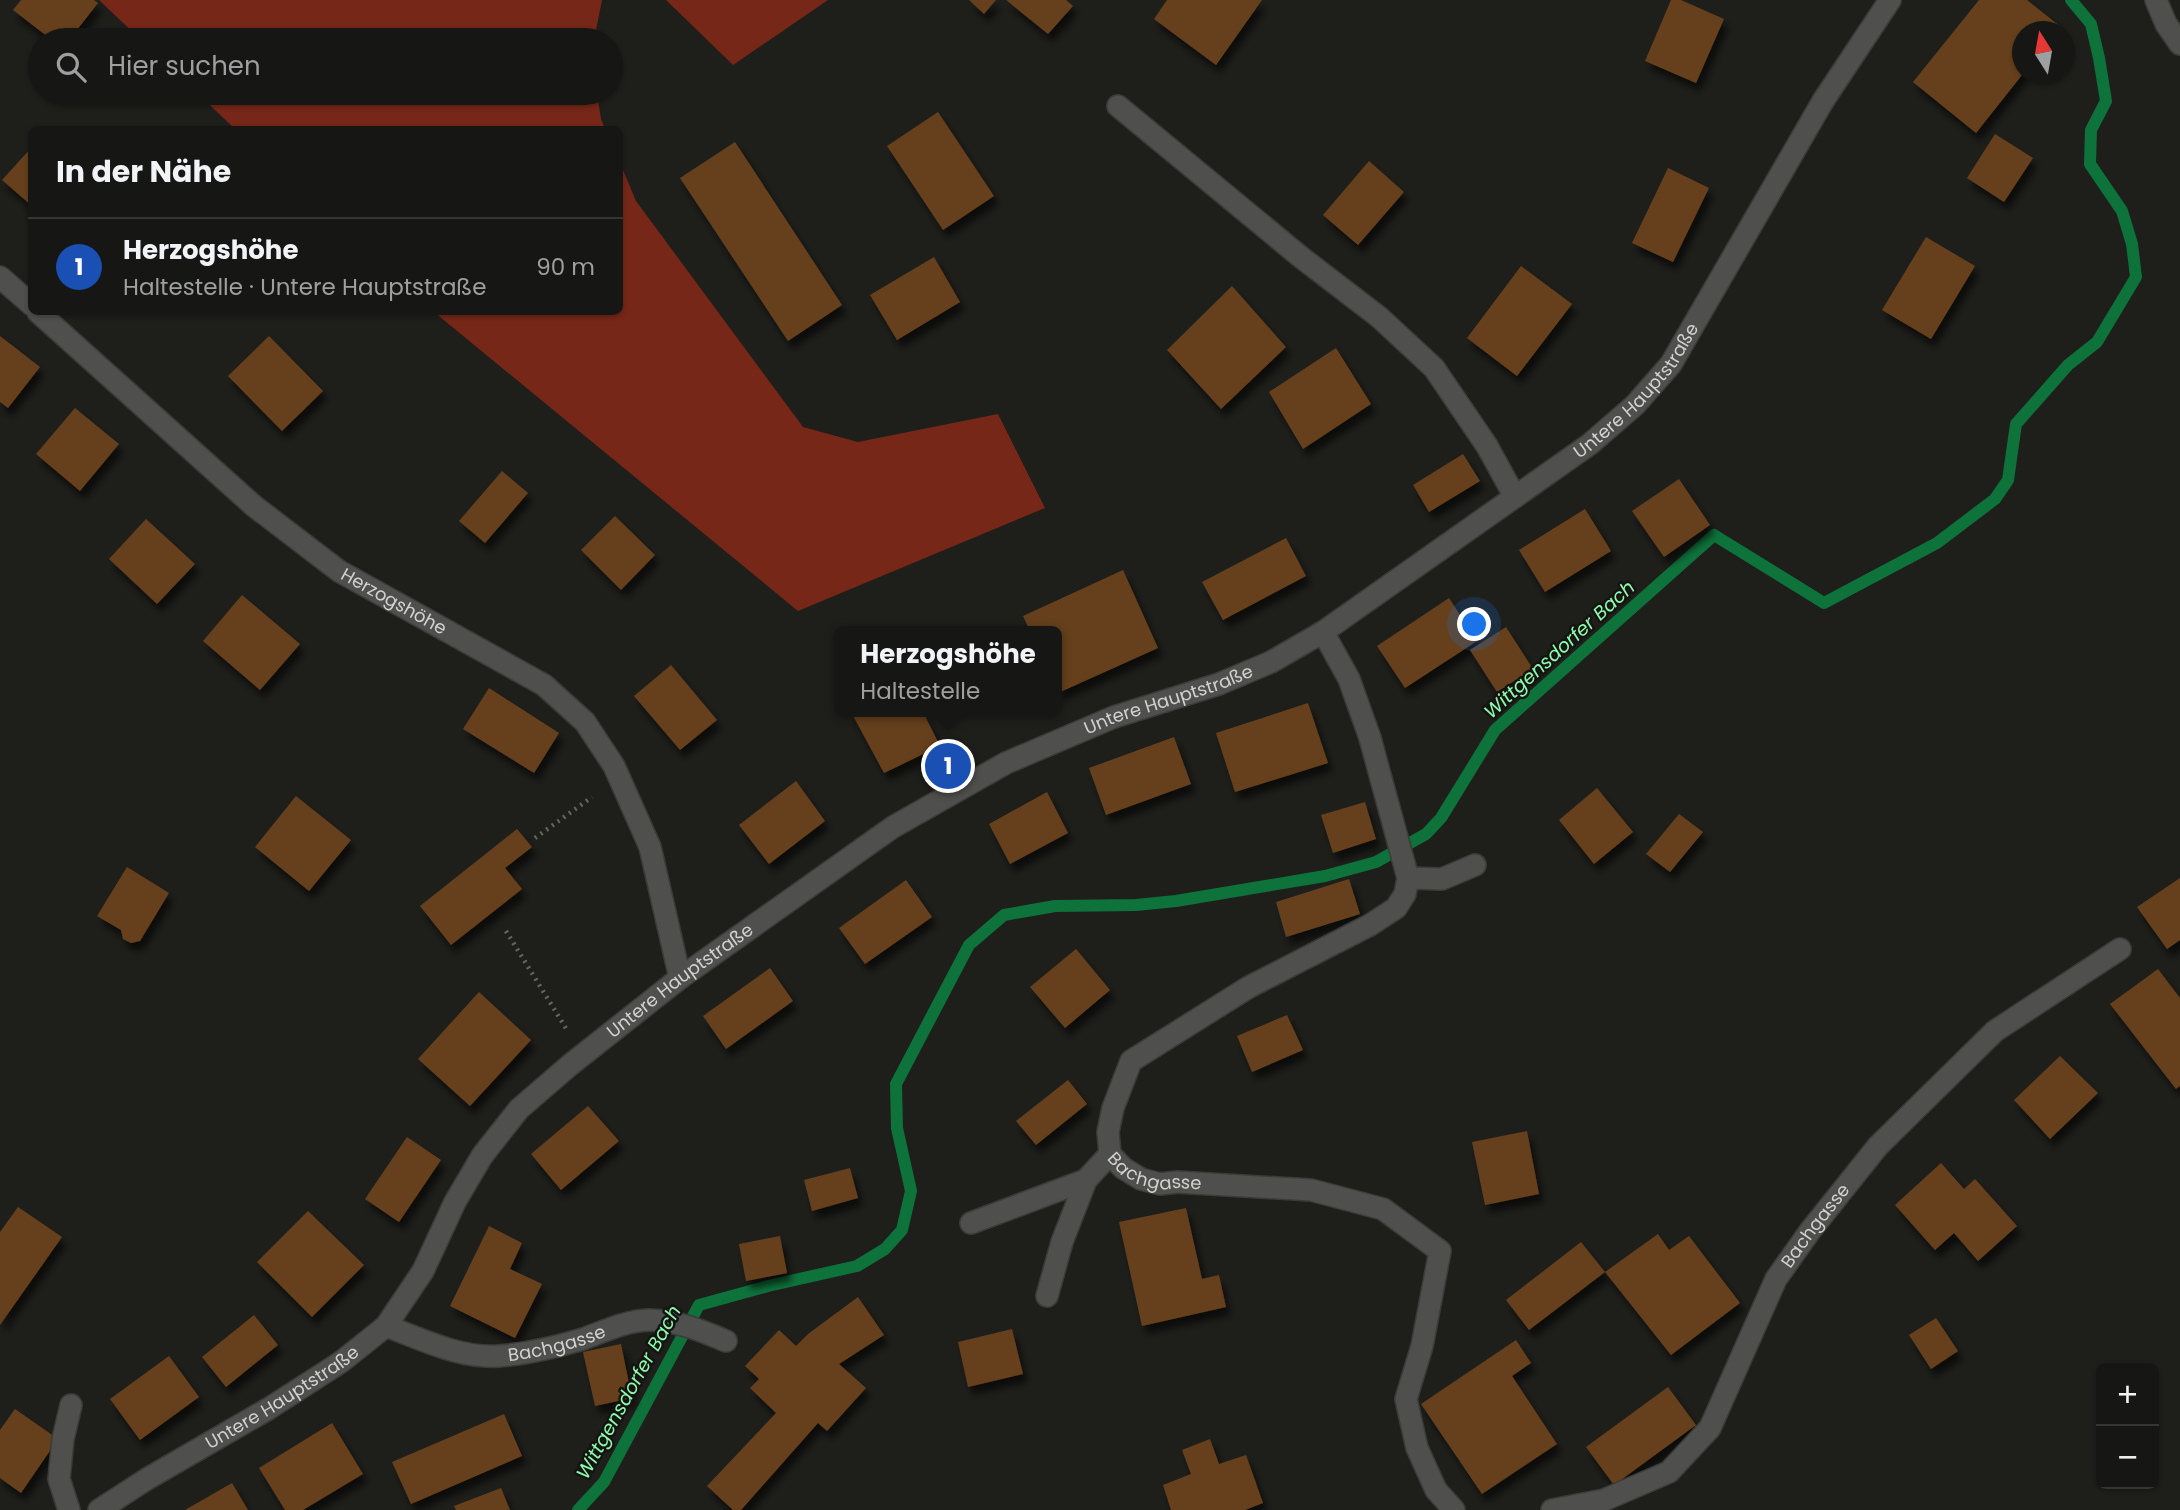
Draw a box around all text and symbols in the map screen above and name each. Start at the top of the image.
north arrow [2012,21,2075,84]
search box [28,28,623,105]
icon: search [52,48,90,86]
text: Hier suchen [108,48,261,84]
text: In der Nähe [56,150,231,193]
text: Herzogshöhe [123,232,298,268]
text: 1 [75,251,83,283]
text: 90 m [536,251,595,283]
text: Haltestelle · Untere Hauptstraße [123,271,487,303]
street label: Untere Hauptstraße [1568,318,1704,464]
street label: Herzogshöhe [337,562,451,640]
water label: Wittgensdorfer Bach [1478,574,1641,725]
your location [1457,607,1491,641]
popup [834,626,1062,717]
text: Herzogshöhe [860,636,1036,672]
street label: Untere Hauptstraße [1080,658,1257,740]
text: Haltestelle [860,675,980,707]
pin: 1 [925,740,971,792]
street label: Untere Hauptstraße [601,917,758,1043]
street label: Bachgasse [1102,1146,1202,1196]
street label: Bachgasse [1775,1178,1855,1273]
water label: Wittgensdorfer Bach [569,1301,687,1484]
street label: Bachgasse [506,1319,609,1367]
street label: Untere Hauptstraße [200,1339,364,1455]
map controls [2096,1363,2159,1489]
button: + [2096,1363,2159,1426]
button: − [2096,1426,2159,1489]

